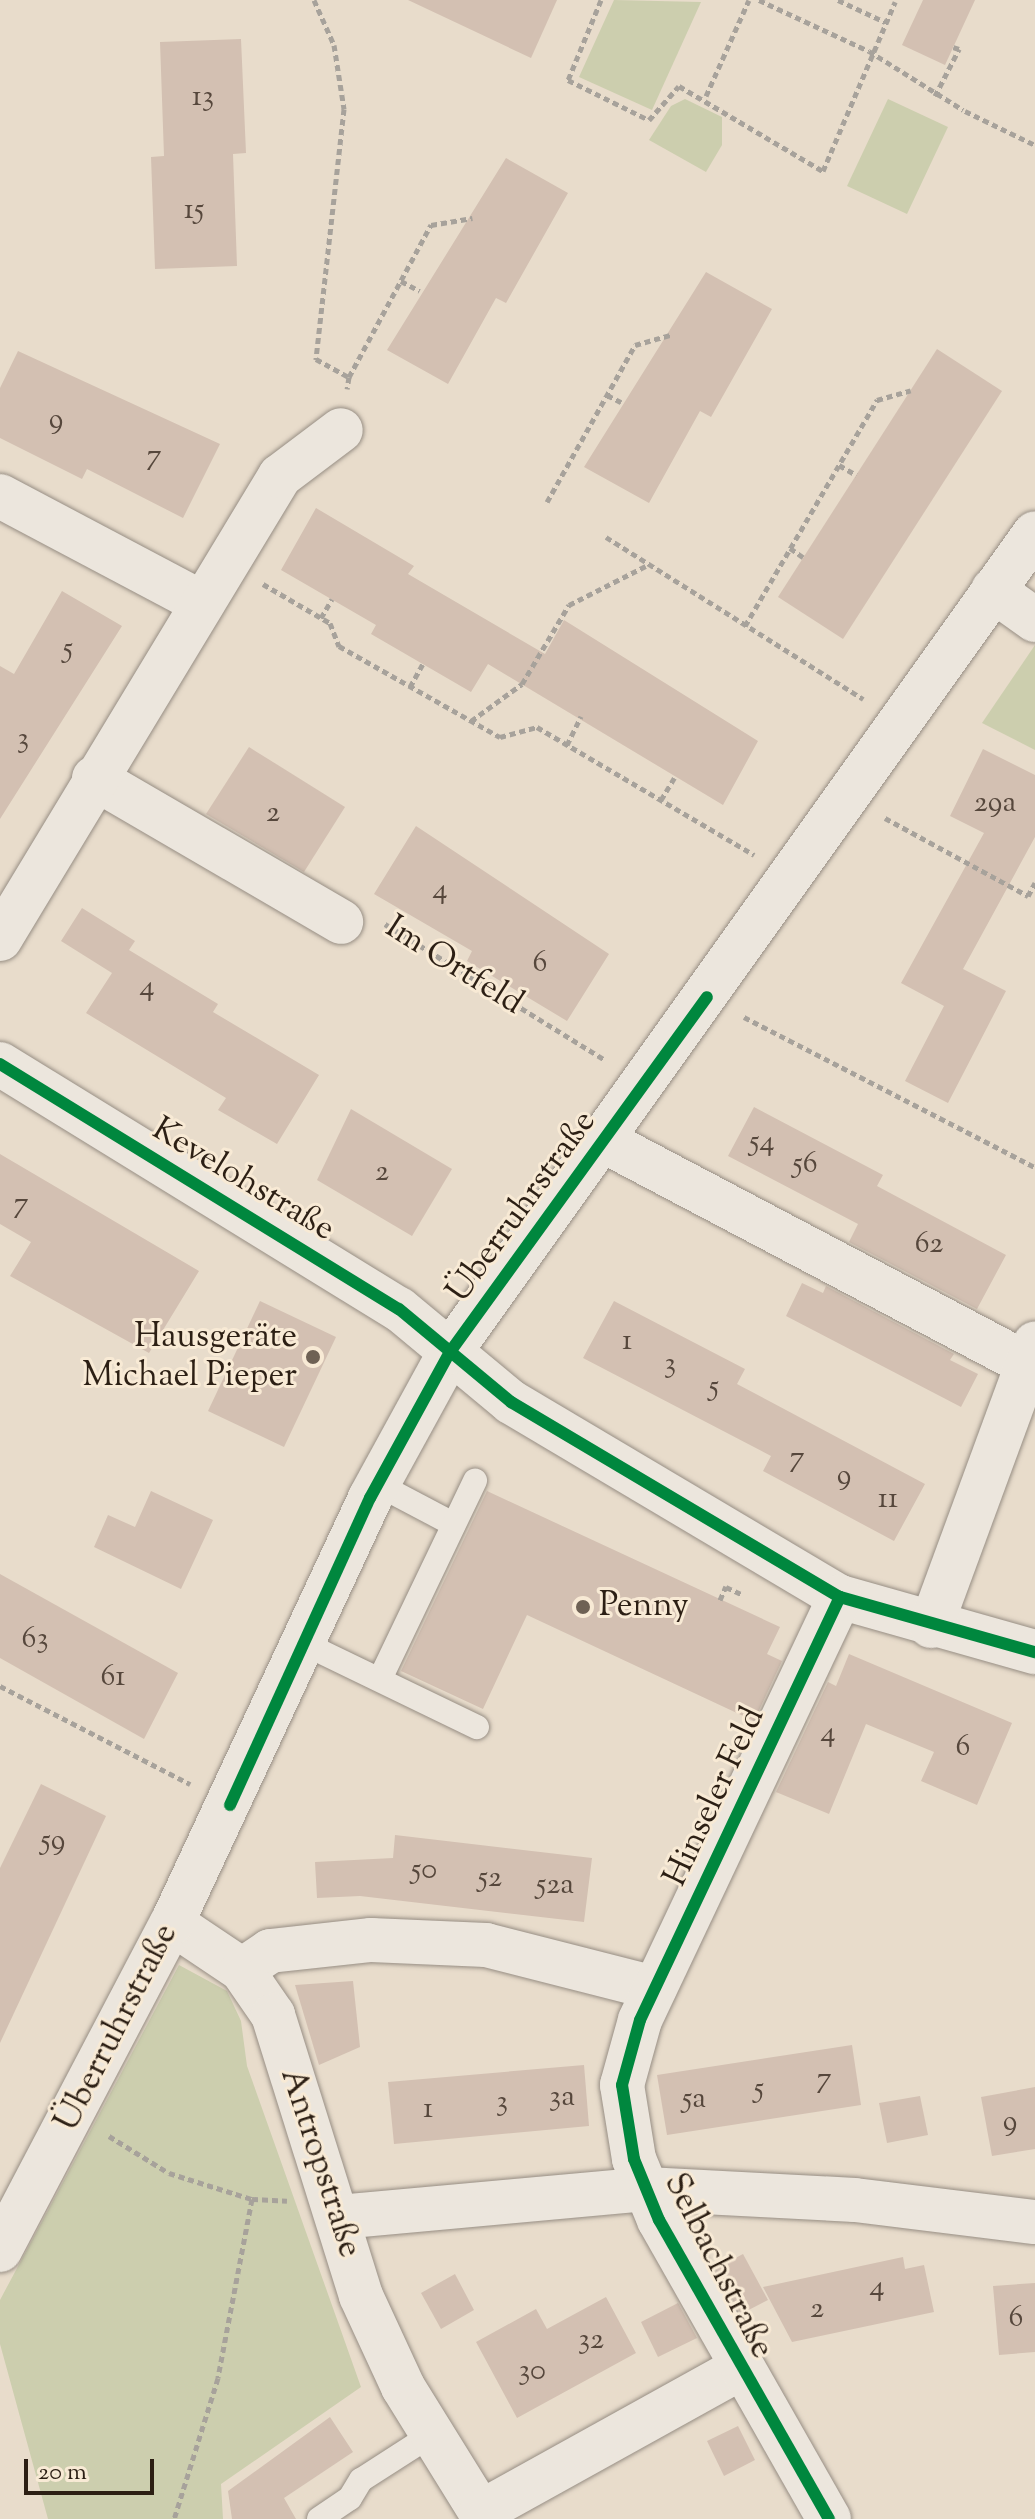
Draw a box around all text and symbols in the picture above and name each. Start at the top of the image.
house number: 13 [192,80,214,116]
house number: 15 [184,193,204,229]
house number: 9 [49,403,63,439]
house number: 7 [146,439,162,475]
house number: 5 [63,632,73,668]
house number: 3 [17,722,29,758]
house number: 29a [974,786,1016,822]
house number: 2 [266,796,280,832]
house number: 4 [432,873,448,909]
street label: Im Ortfeld [377,908,531,1024]
house number: 6 [533,946,547,982]
house number: 4 [139,970,155,1006]
street label: Überruhrstraße [439,1103,605,1311]
street label: Kevelohstraße [144,1110,342,1250]
house number: 54 [749,1125,775,1161]
house number: 56 [792,1147,818,1183]
house number: 2 [375,1155,389,1191]
house number: 7 [13,1187,29,1223]
house number: 62 [915,1227,943,1263]
place label: Hausgeräte Michael Pieper [82,1317,297,1396]
house number: 1 [622,1324,632,1360]
house number: 3 [664,1347,676,1383]
marker: Hausgeräte Michael Pieper [304,1348,322,1366]
house number: 5 [709,1370,719,1406]
house number: 7 [789,1441,805,1477]
house number: 9 [837,1459,851,1495]
house number: 11 [878,1482,898,1518]
place label: Penny [599,1587,689,1627]
marker: Penny [574,1598,592,1616]
house number: 63 [21,1622,49,1658]
house number: 61 [101,1660,125,1696]
street label: Hinseler Feld [656,1701,774,1893]
house number: 4 [820,1716,836,1752]
house number: 6 [956,1730,970,1766]
house number: 59 [41,1824,65,1860]
house number: 50 [411,1853,437,1889]
house number: 52 [478,1861,502,1897]
house number: 52a [536,1868,574,1904]
street label: Überruhrstraße [47,1917,187,2139]
house number: 7 [816,2062,832,2098]
street label: Antropstraße [270,2063,370,2263]
house number: 5 [754,2072,764,2108]
house number: 3a [549,2080,575,2116]
house number: 5a [682,2082,706,2118]
house number: 3 [496,2085,508,2121]
house number: 1 [423,2092,433,2128]
house number: 9 [1003,2105,1017,2141]
street label: Selbachstraße [654,2167,782,2365]
house number: 4 [869,2270,885,2306]
house number: 2 [810,2292,824,2328]
house number: 6 [1009,2301,1023,2337]
house number: 32 [578,2323,604,2359]
house number: 30 [518,2354,546,2390]
scale bar [28,2443,158,2493]
text: 20 m [38,2456,87,2490]

